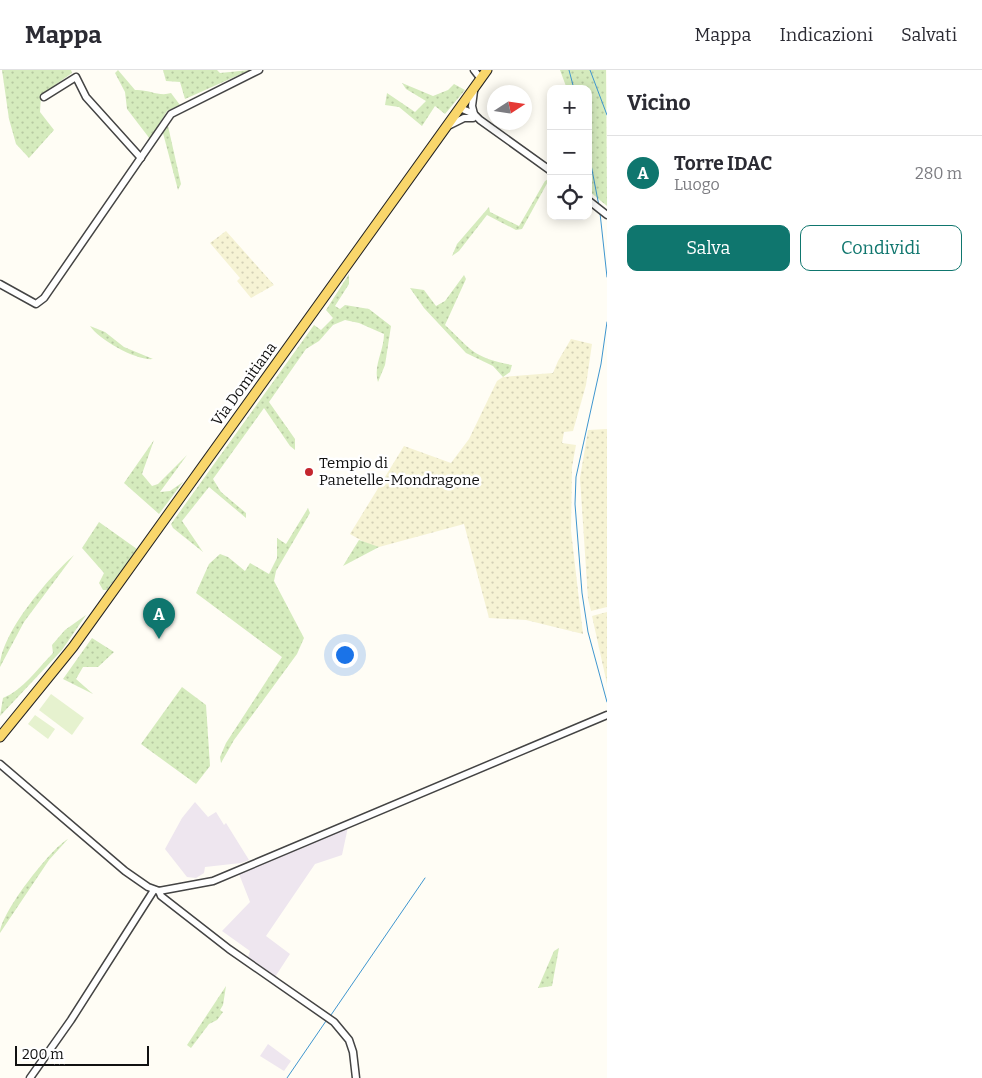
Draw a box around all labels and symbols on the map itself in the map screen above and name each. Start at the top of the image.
north arrow [487,85,532,130]
street label: Via Domitiana [208,339,280,429]
place label: Tempio di Panetelle-Mondragone [319,454,480,489]
marker: Tempio di Panetelle-Mondragone [303,466,315,478]
pin: A [143,598,175,639]
your location [332,642,358,668]
scale bar [15,1043,149,1066]

